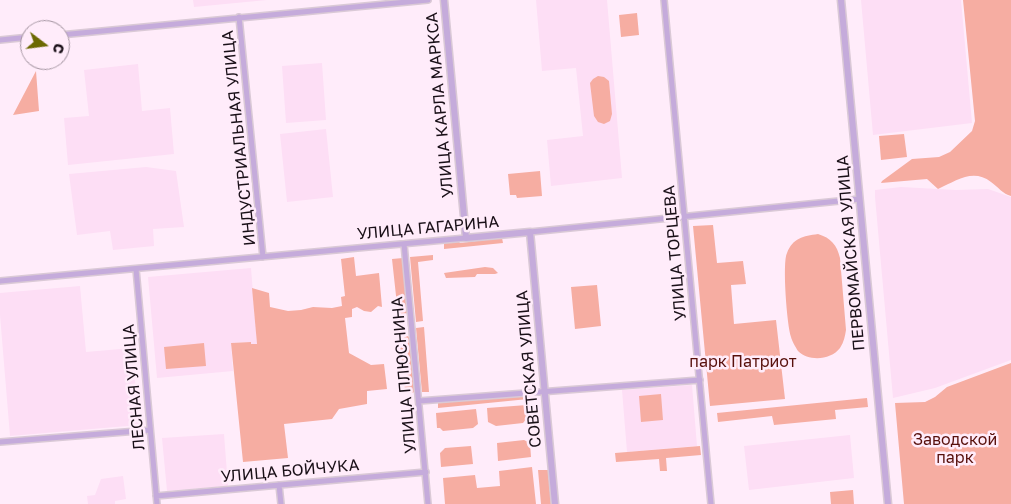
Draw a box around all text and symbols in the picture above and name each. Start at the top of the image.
street label: УЛИЦА КАРЛА МАРКСА [422,12,458,198]
north arrow [20,20,70,70]
street label: ИНДУСТРИАЛЬНАЯ УЛИЦА [218,29,260,247]
text: С [50,42,69,56]
street label: ПЕРВОМАЙСКАЯ УЛИЦА [833,154,869,352]
street label: УЛИЦА ТОРЦЕВА [660,185,690,321]
street label: УЛИЦА ГАГАРИНА [356,212,500,244]
street label: СОВЕТСКАЯ УЛИЦА [513,290,545,448]
street label: УЛИЦА ПЛЮСНИНА [388,296,420,454]
street label: ЛЕСНАЯ УЛИЦА [119,323,149,451]
park label: парк Патриот [689,352,797,372]
park label: Заводской парк [913,430,997,468]
street label: УЛИЦА БОЙЧУКА [220,455,360,487]

